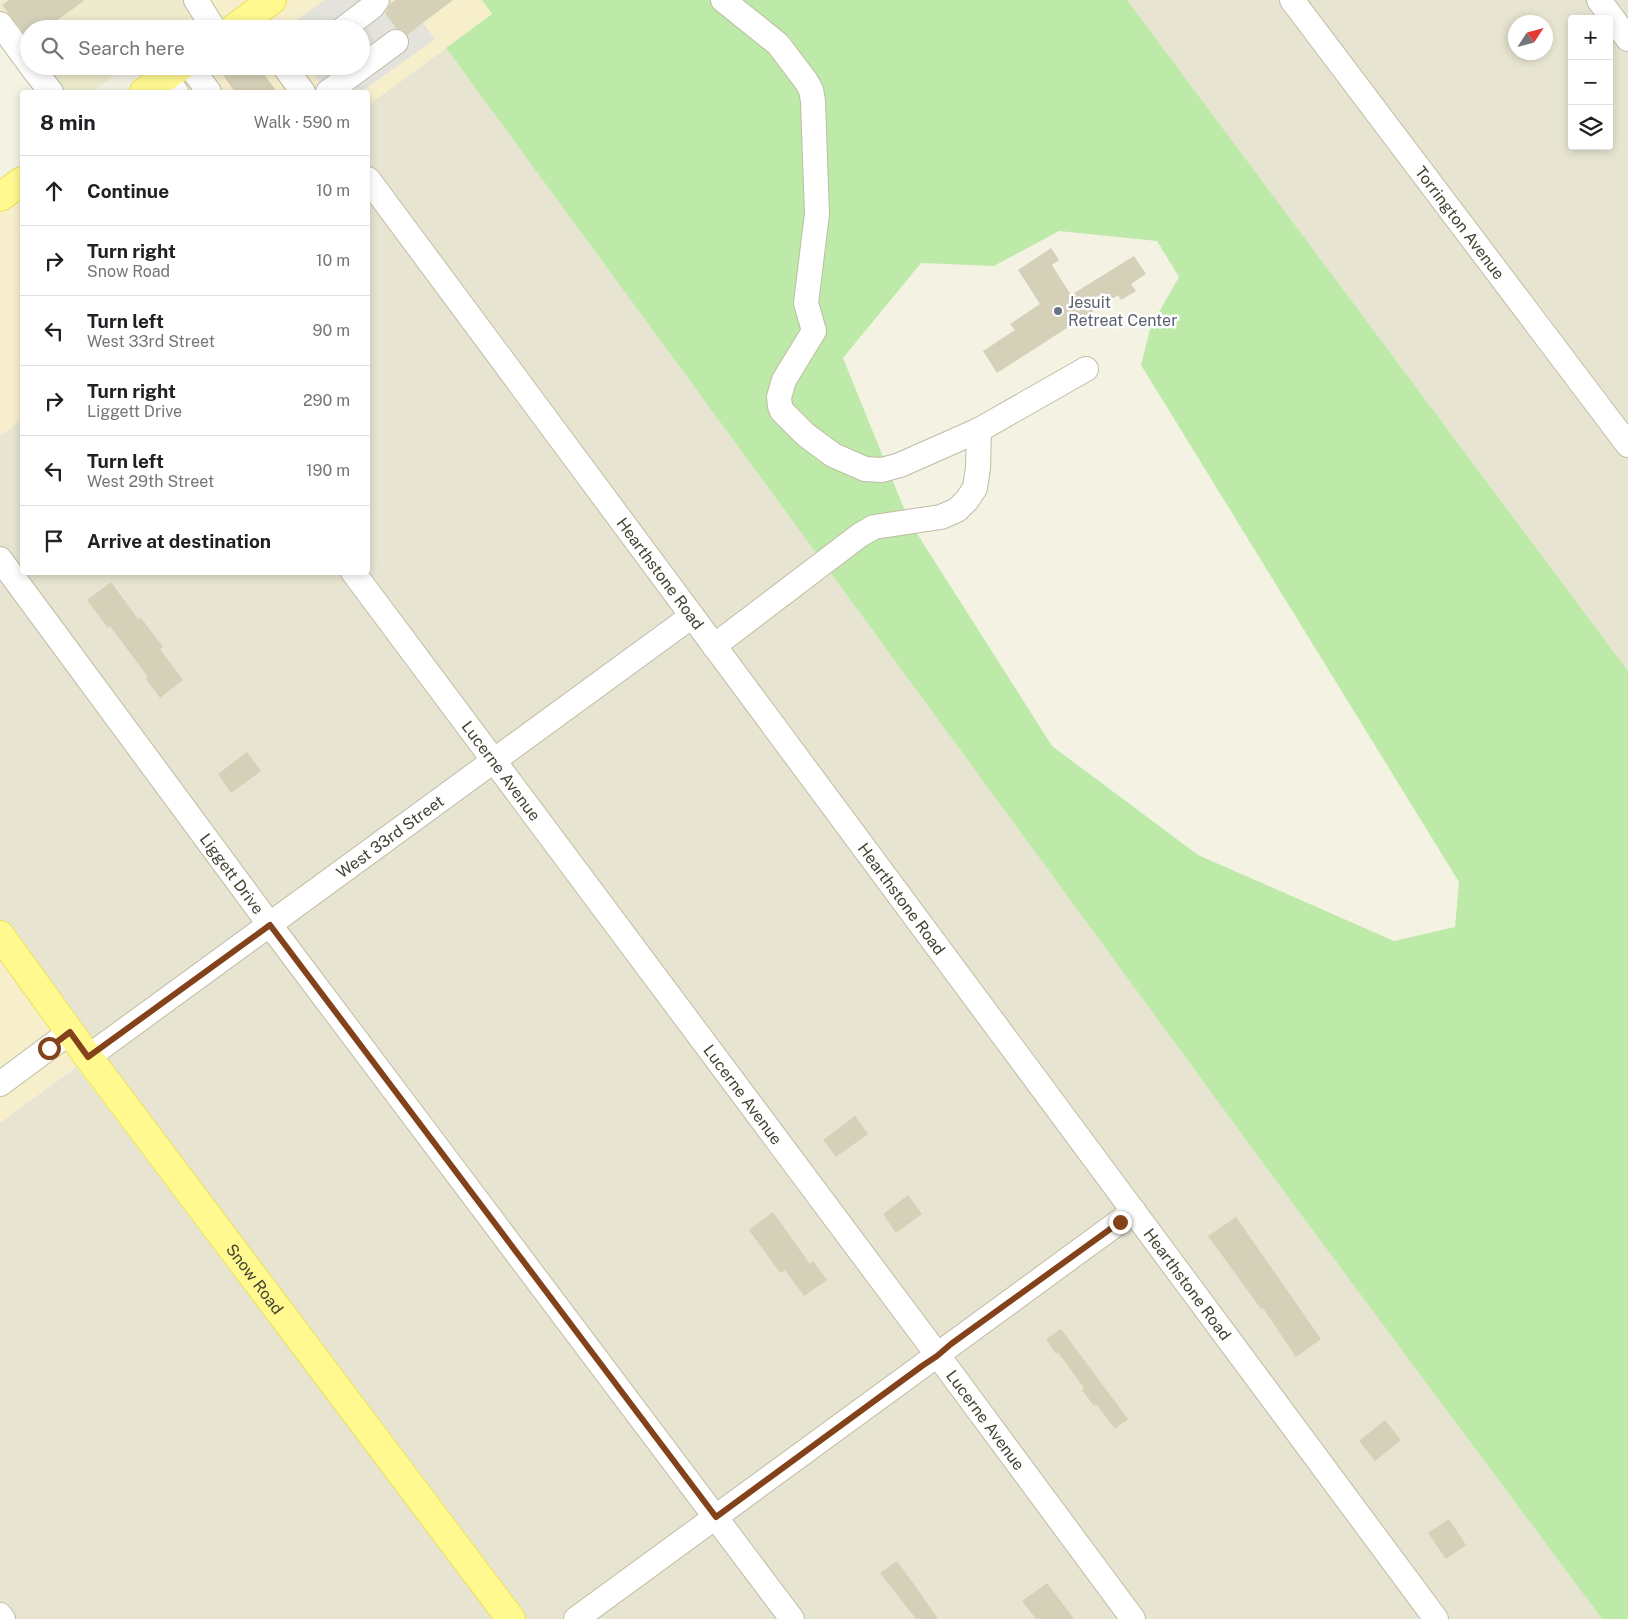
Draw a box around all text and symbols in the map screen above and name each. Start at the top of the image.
north arrow [1508,15,1553,60]
map controls [1568,15,1613,150]
button: + [1568,15,1613,60]
search box [20,20,370,75]
icon: search [38,34,66,62]
text: Search here [78,37,185,59]
button: − [1568,60,1613,105]
button: layers [1568,105,1613,150]
text: 8 min [40,110,96,135]
text: Walk · 590 m [254,113,350,132]
street label: Torrington Avenue [1411,162,1509,283]
icon: ahead [40,177,68,205]
text: Continue [87,180,169,202]
text: 10 m [316,181,350,200]
text: Turn right [87,240,176,262]
icon: right [40,247,68,275]
text: 10 m [316,251,350,270]
text: Snow Road [87,262,170,281]
place label: Jesuit Retreat Center [1068,293,1177,330]
marker: Jesuit Retreat Center [1052,305,1064,317]
text: Turn left [87,310,164,332]
icon: left [40,317,68,345]
text: 90 m [313,321,350,340]
text: West 33rd Street [87,332,215,351]
text: Turn right [87,380,176,402]
icon: right [40,387,68,415]
text: 290 m [303,391,350,410]
text: Liggett Drive [87,402,182,421]
text: Turn left [87,450,164,472]
icon: left [40,457,68,485]
text: 190 m [306,461,350,480]
text: West 29th Street [87,472,214,491]
street label: Hearthstone Road [613,514,708,633]
icon: arrive [40,527,68,555]
text: Arrive at destination [87,530,271,552]
street label: Lucerne Avenue [458,717,545,824]
street label: West 33rd Street [333,791,447,882]
street label: Liggett Drive [196,830,268,918]
street label: Hearthstone Road [854,839,949,958]
route start [38,1037,61,1060]
street label: Lucerne Avenue [700,1041,786,1148]
route end [1109,1211,1132,1234]
street label: Hearthstone Road [1140,1225,1235,1344]
street label: Snow Road [222,1240,288,1318]
street label: Lucerne Avenue [942,1366,1029,1474]

